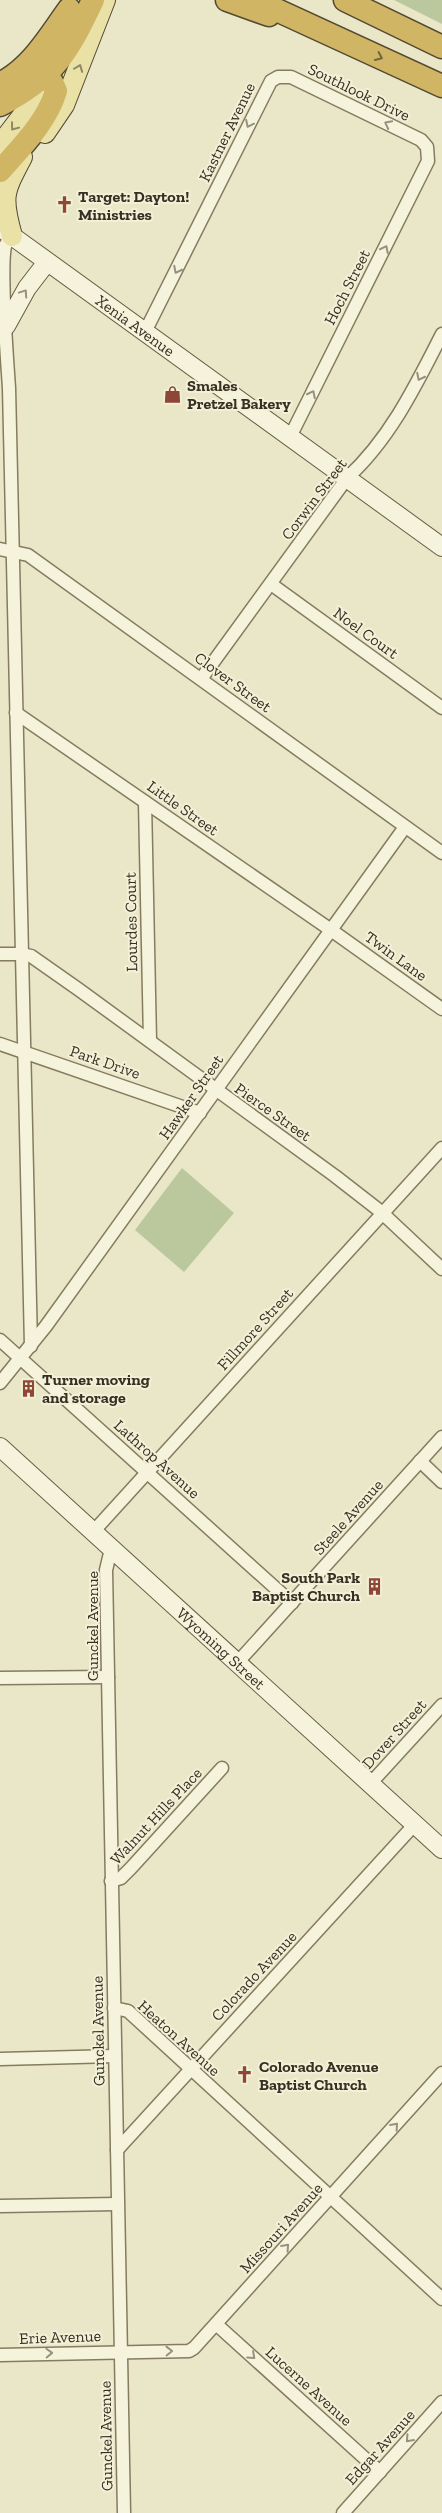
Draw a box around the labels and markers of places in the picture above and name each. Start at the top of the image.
place label: Target: Dayton! Ministries [78,187,189,224]
church icon: Target: Dayton! Ministries [54,195,74,215]
place label: Smales Pretzel Bakery [187,376,291,413]
shop icon: Smales Pretzel Bakery [163,384,183,404]
place label: Turner moving and storage [42,1370,150,1407]
building icon: Turner moving and storage [18,1378,38,1398]
place label: South Park Baptist Church [252,1568,361,1605]
building icon: South Park Baptist Church [364,1576,384,1596]
place label: Colorado Avenue Baptist Church [259,2057,379,2094]
church icon: Colorado Avenue Baptist Church [235,2065,255,2085]

